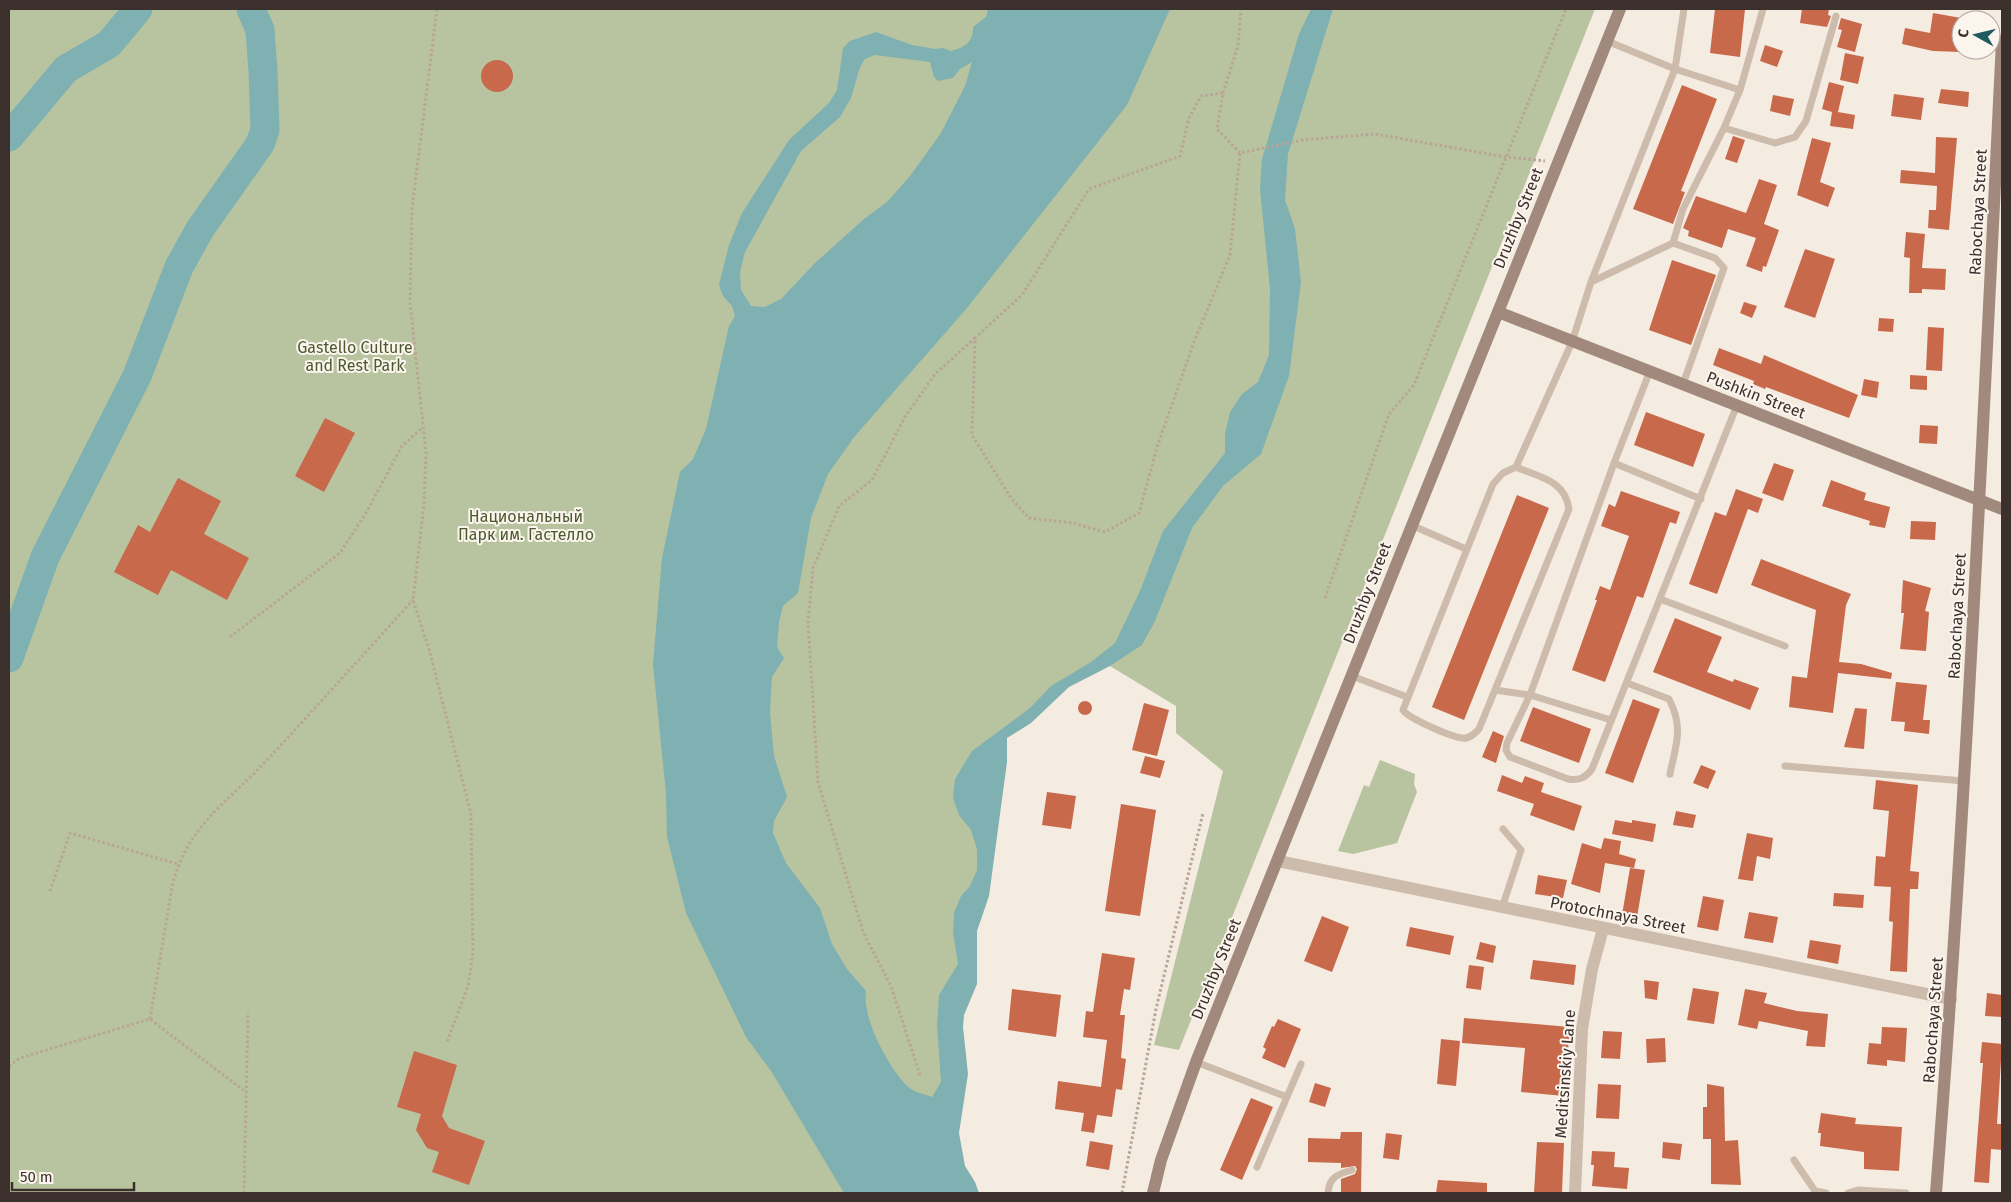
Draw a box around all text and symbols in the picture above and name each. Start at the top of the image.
north arrow [1951,10,2001,60]
text: С [1955,28,1973,38]
street label: Rabochaya Street [1965,148,1991,276]
street label: Druzhby Street [1489,165,1547,271]
park label: Gastello Culture and Rest Park [297,338,413,375]
street label: Pushkin Street [1704,367,1809,423]
park label: Национальный Парк им. Гастелло [458,507,594,544]
street label: Druzhby Street [1339,539,1395,646]
street label: Rabochaya Street [1944,552,1970,680]
street label: Protochnaya Street [1549,893,1688,938]
street label: Druzhby Street [1187,916,1245,1022]
street label: Rabochaya Street [1919,956,1947,1084]
street label: Meditsinskiy Lane [1551,1009,1579,1139]
scale bar [12,1160,135,1192]
text: 50 m [20,1168,53,1186]

